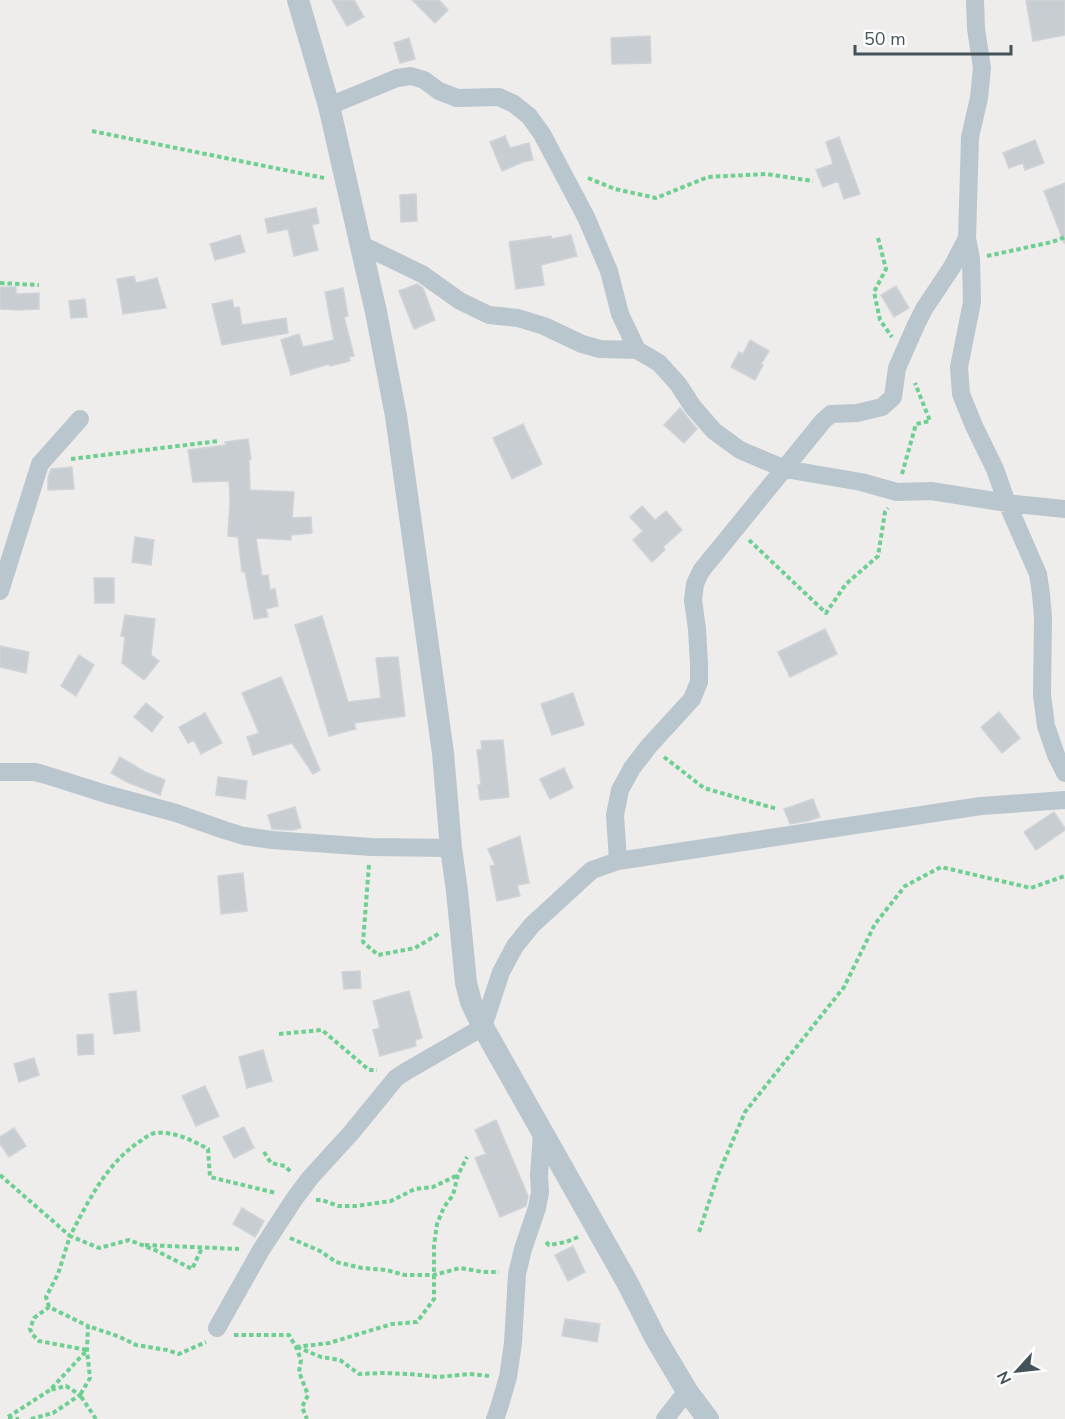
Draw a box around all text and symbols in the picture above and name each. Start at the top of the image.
scale bar [855,18,1011,56]
text: 50 m [864,27,906,51]
north arrow [987,1341,1047,1401]
text: N [992,1367,1017,1388]

